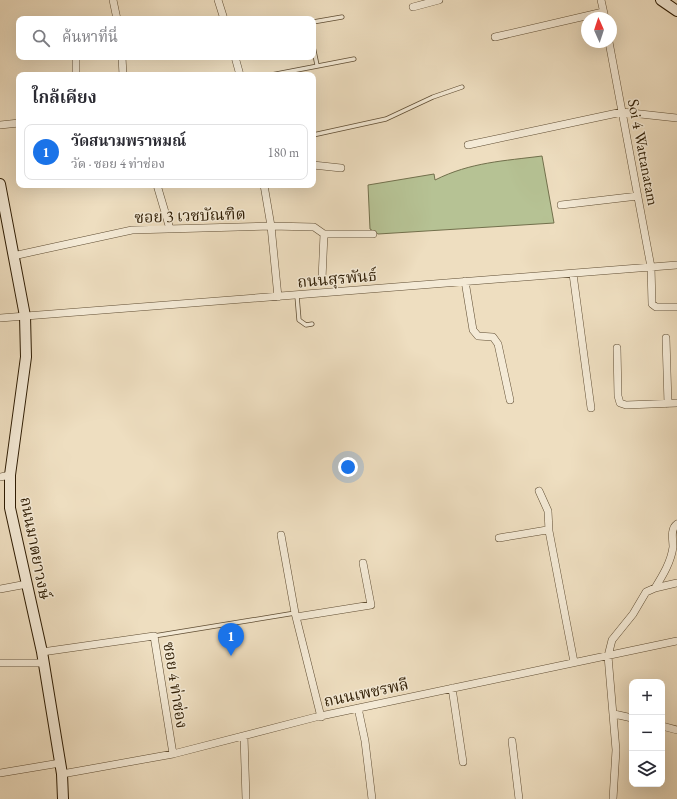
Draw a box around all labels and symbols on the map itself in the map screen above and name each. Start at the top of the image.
north arrow [581,12,617,48]
street label: Soi 4 Wattanatam [623,97,664,208]
street label: ซอย 3 เวชบัณฑิต [134,203,246,228]
street label: ถนนสุรพันธ์ [296,265,378,293]
your location [338,457,358,477]
street label: ถนนมาตยาวงษ์ [15,495,56,601]
pin: 1 [218,623,244,656]
street label: ซอย 4 ท่าช่อง [158,640,193,730]
street label: ถนนเพชรพลี [322,673,410,712]

